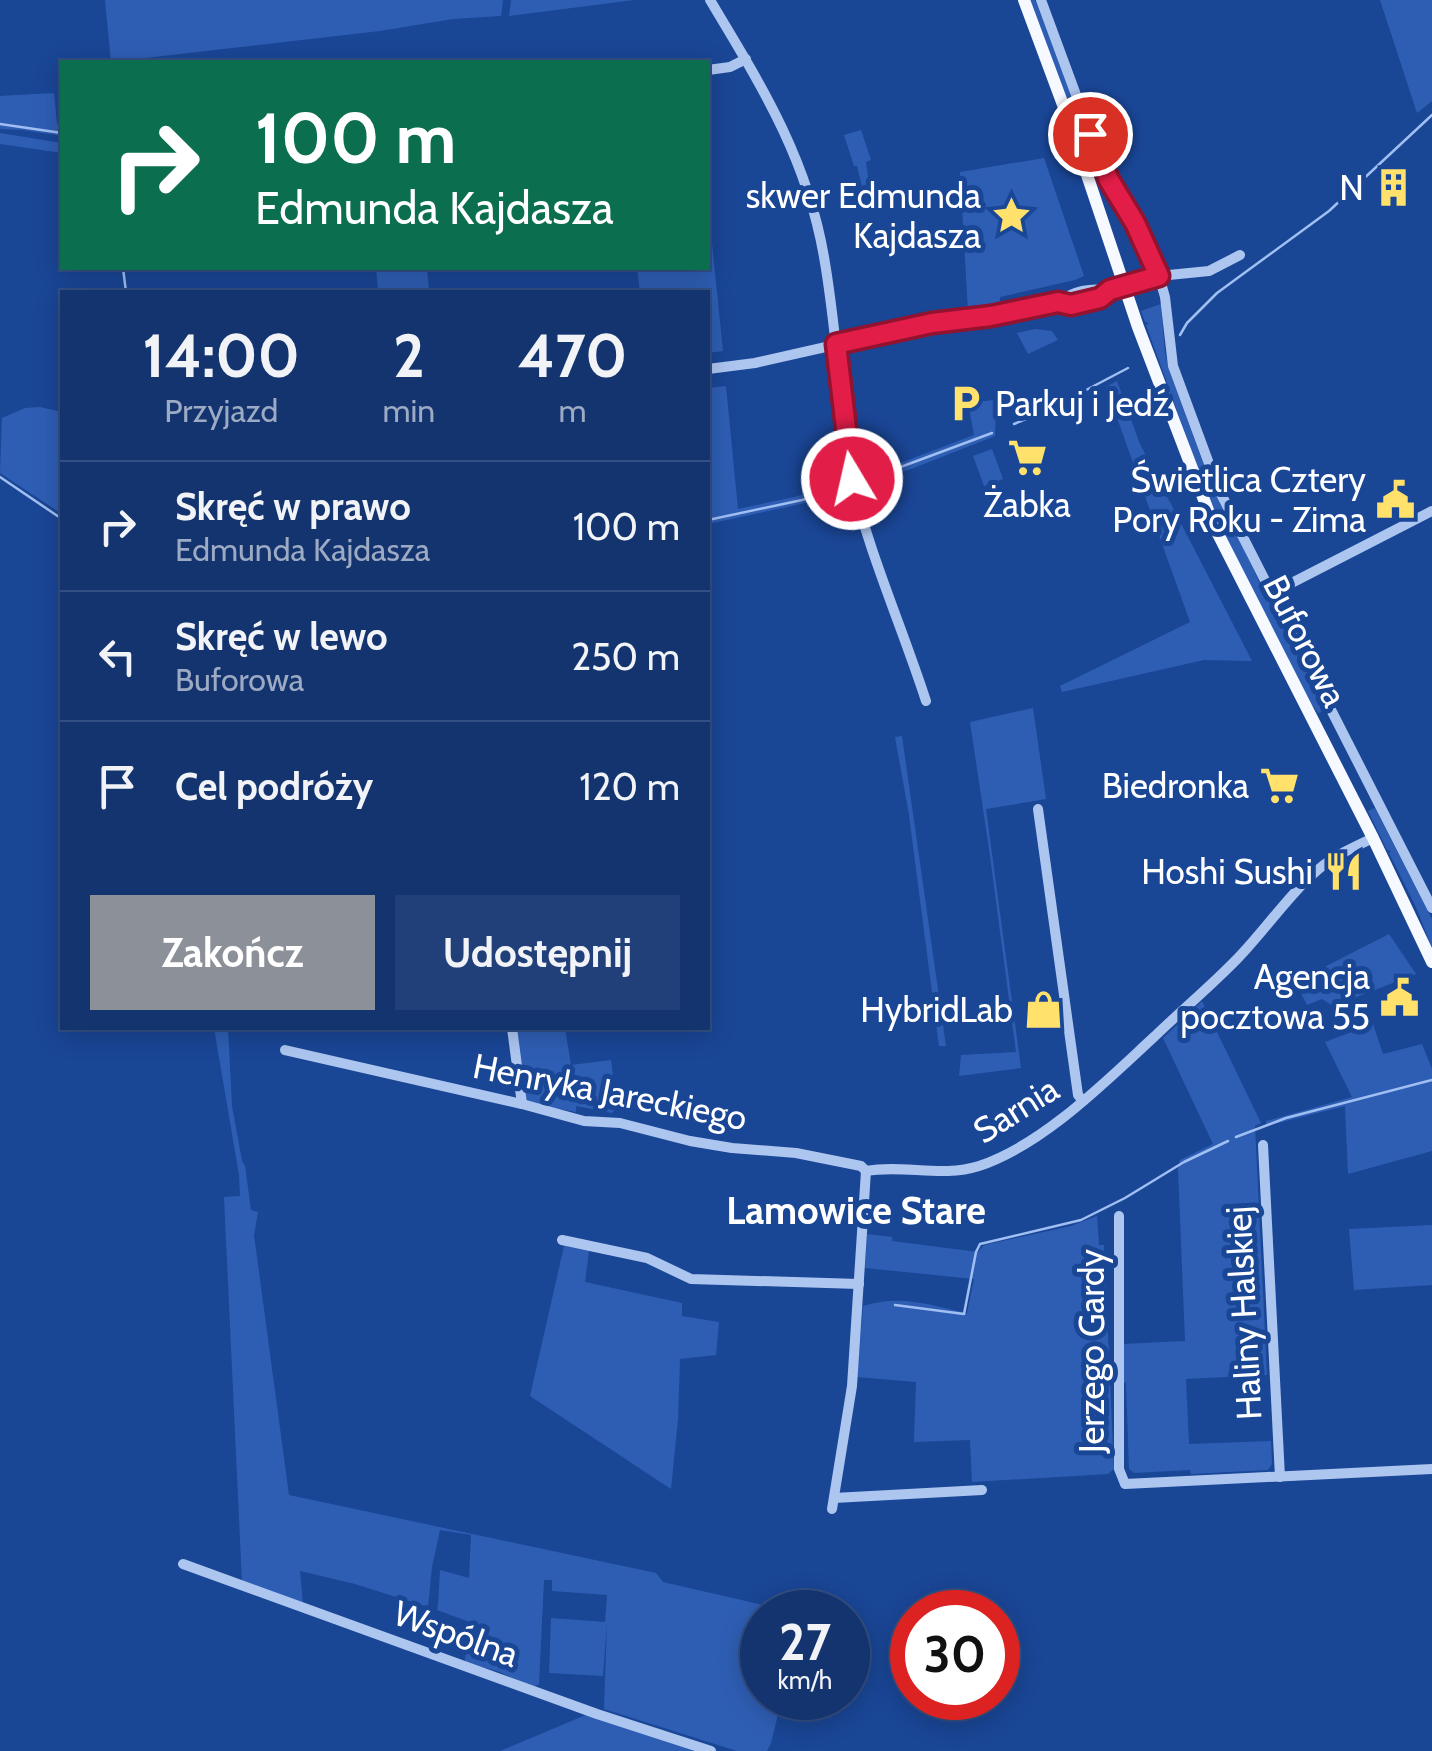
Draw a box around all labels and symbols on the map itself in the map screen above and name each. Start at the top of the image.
pin [1048,92,1133,177]
place label: N [1339,166,1364,209]
building icon: N [1373,167,1415,209]
place label: skwer Edmunda Kajdasza [746,174,981,257]
place icon: skwer Edmunda Kajdasza [990,195,1032,237]
place label: Parkuj i Jedź [995,382,1169,425]
parking icon: Parkuj i Jedź [944,383,986,425]
position arrow [800,427,904,531]
supermarket icon: Żabka [1006,437,1048,479]
place label: Świetlica Cztery Pory Roku - Zima [1112,458,1366,541]
public building icon: Świetlica Cztery Pory Roku - Zima [1375,479,1417,521]
place label: Żabka [983,483,1071,526]
street label: Buforowa [1254,568,1357,714]
place label: Biedronka [1102,764,1249,807]
supermarket icon: Biedronka [1258,765,1300,807]
place label: Hoshi Sushi [1141,850,1313,893]
restaurant icon: Hoshi Sushi [1322,851,1364,893]
place label: Agencja pocztowa 55 [1180,955,1370,1038]
public building icon: Agencja pocztowa 55 [1379,976,1421,1018]
place label: HybridLab [860,988,1013,1031]
shop icon: HybridLab [1022,989,1064,1031]
street label: Henryka Jareckiego [469,1044,751,1139]
street label: Sarnia [965,1067,1066,1152]
district label: Lamowice Stare [726,1187,986,1234]
street label: Haliny Halskiej [1216,1205,1271,1421]
street label: Jerzego Gardy [1070,1249,1113,1454]
speed limit sign: 30 [890,1590,1020,1720]
street label: Wspólna [388,1591,525,1676]

